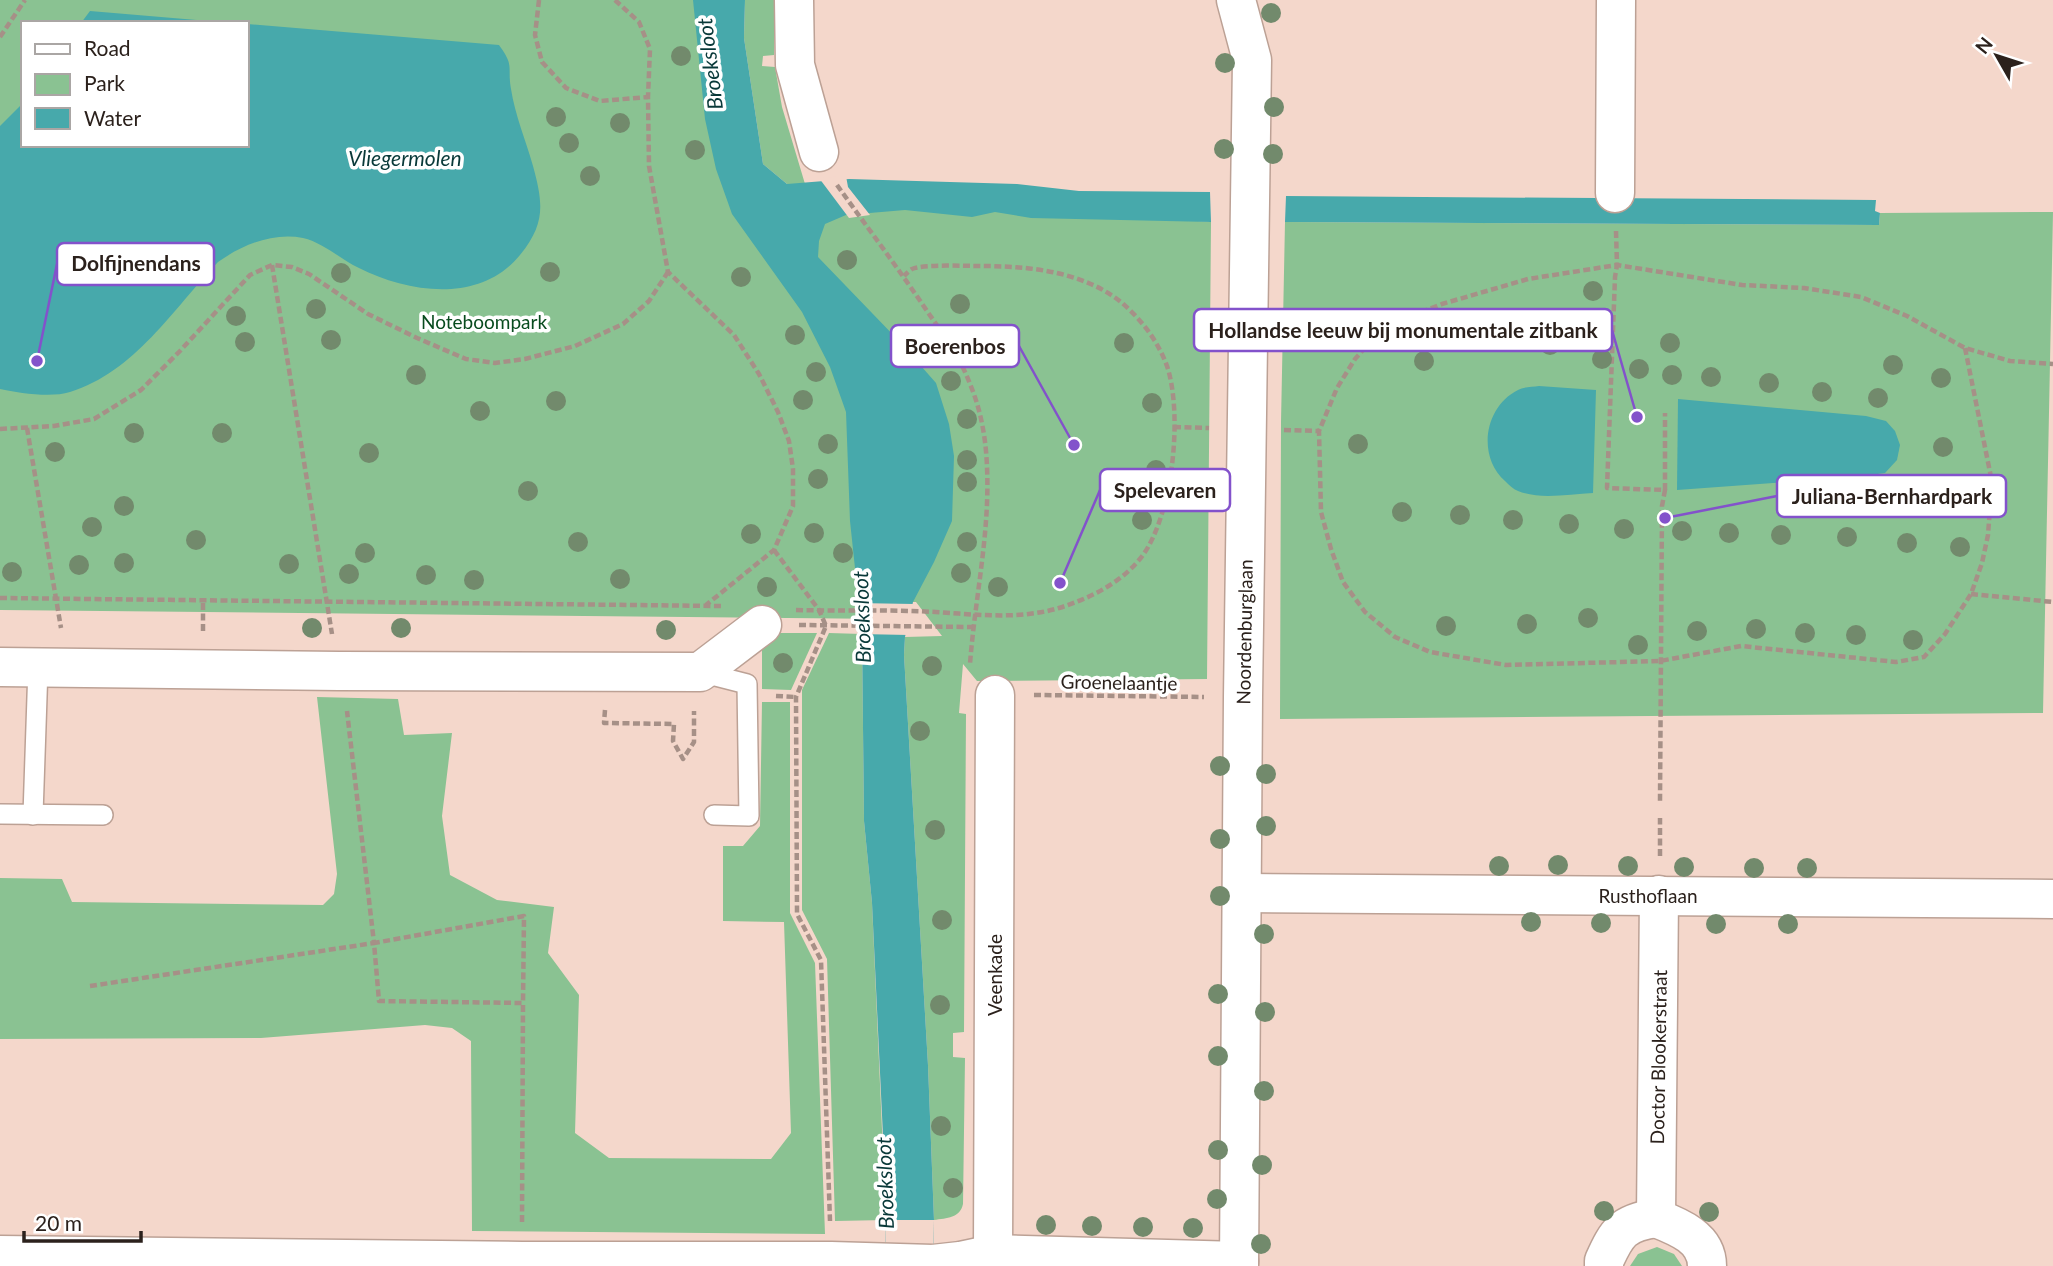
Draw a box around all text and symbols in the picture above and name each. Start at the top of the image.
water label: Broeksloot [691,16,727,111]
legend [21,21,248,147]
north arrow [1962,21,2032,91]
text: N [1970,32,1997,58]
text: Road [84,35,131,60]
text: Park [84,70,125,95]
text: Water [84,105,141,130]
water label: Vliegermolen [348,145,462,170]
callout: Dolfijnendans [57,243,214,285]
text: Dolfijnendans [71,250,201,275]
callout: Hollandse leeuw bij monumentale zitbank [1194,309,1612,351]
park label: Noteboompark [421,310,547,333]
text: Hollandse leeuw bij monumentale zitbank [1208,317,1598,342]
callout: Boerenbos [891,325,1019,367]
text: Boerenbos [905,333,1005,358]
callout: Spelevaren [1100,469,1230,511]
callout: Juliana-Bernhardpark [1777,475,2006,517]
text: Spelevaren [1114,477,1216,502]
text: Juliana-Bernhardpark [1792,483,1993,508]
street label: Noordenburglaan [1231,559,1257,705]
water label: Broeksloot [847,570,875,664]
street label: Groenelaantje [1060,669,1178,695]
street label: Rusthoflaan [1599,884,1698,907]
street label: Veenkade [983,934,1006,1016]
street label: Doctor Blookerstraat [1645,969,1671,1144]
water label: Broeksloot [870,1136,898,1230]
scale bar [24,1200,142,1244]
text: 20 m [35,1210,82,1235]

